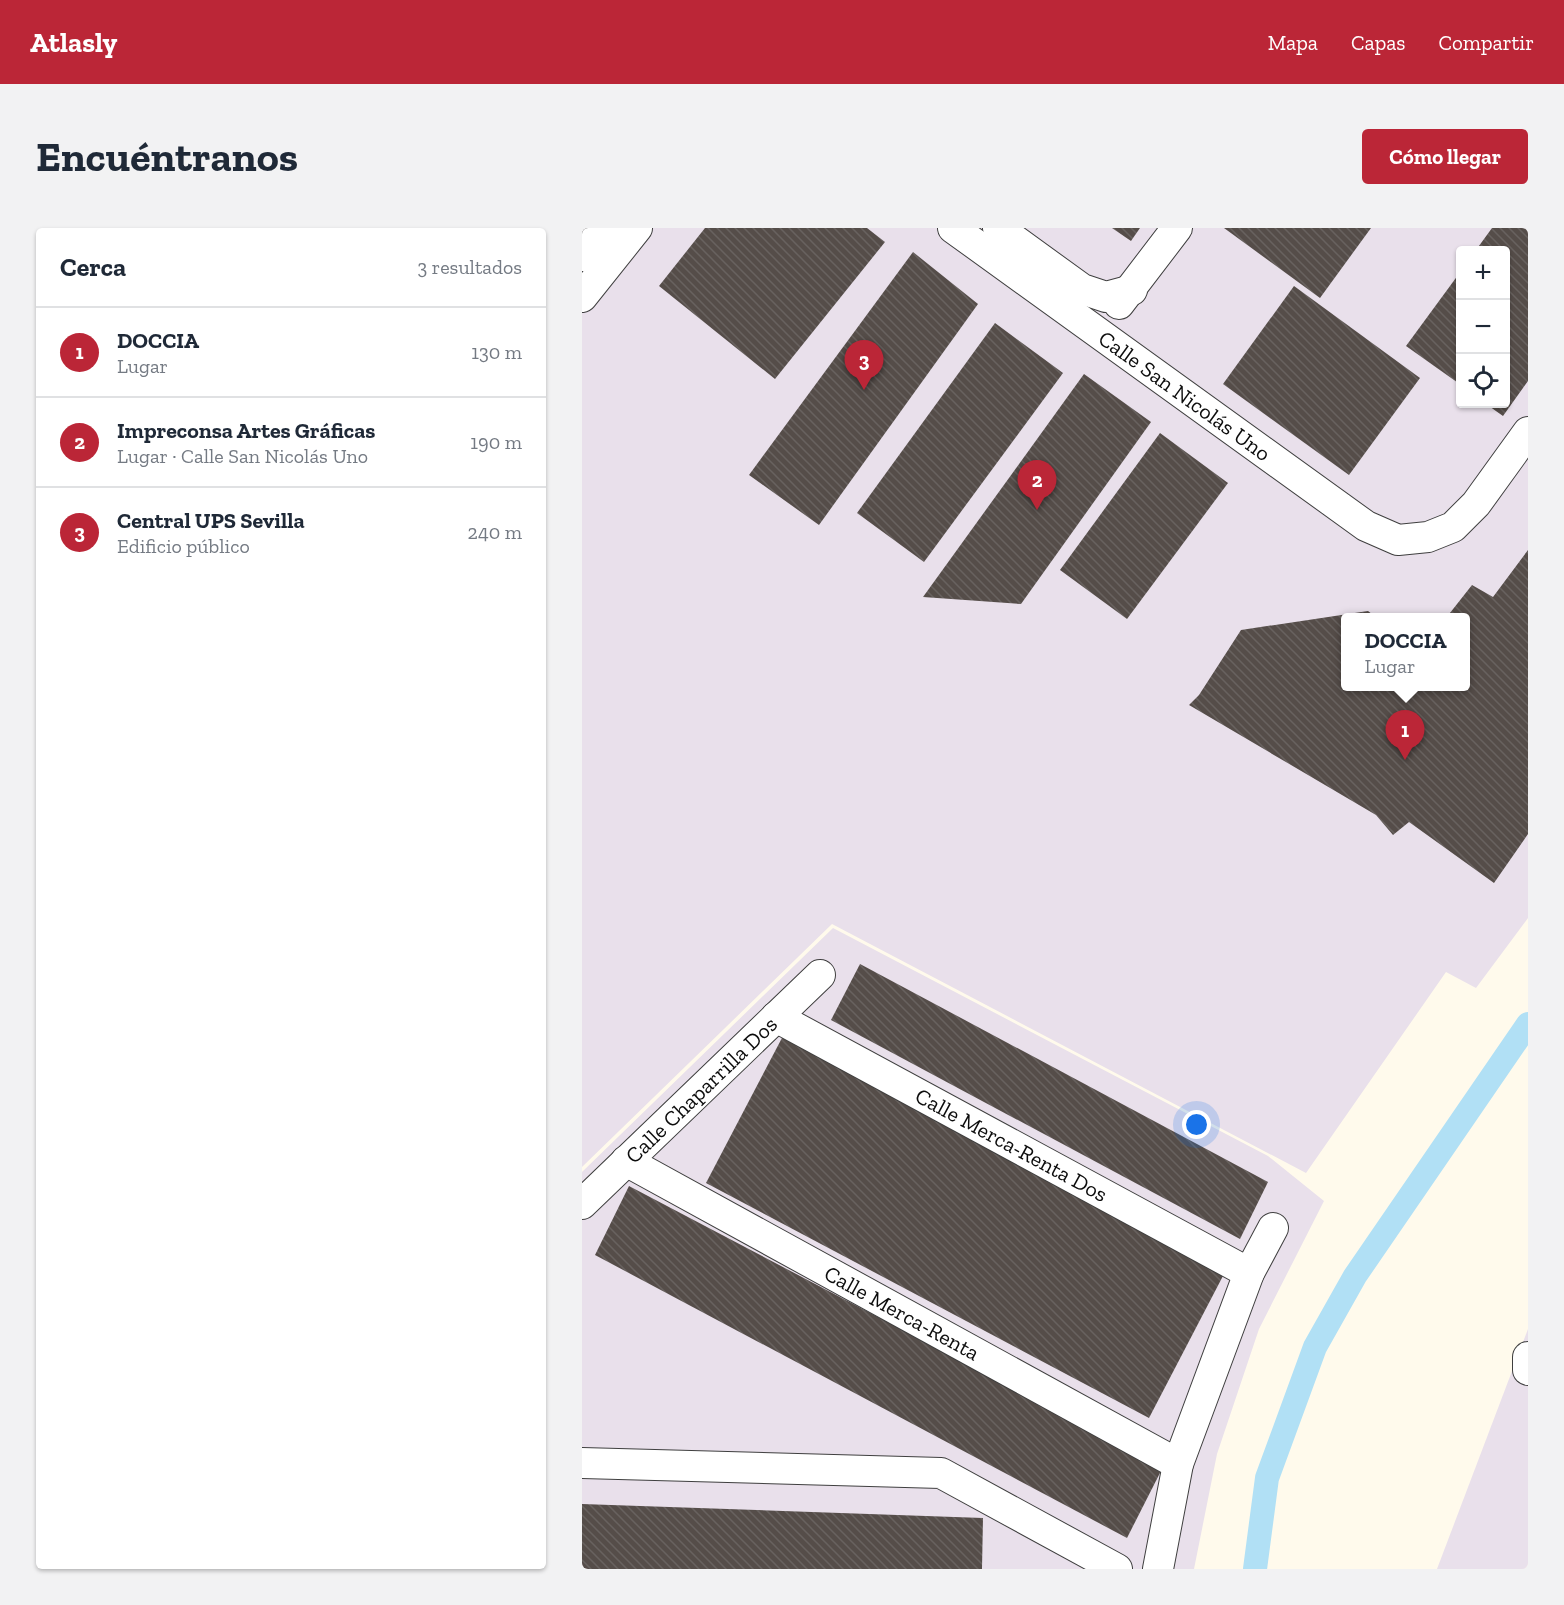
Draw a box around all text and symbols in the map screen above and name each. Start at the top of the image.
text: Atlasly [30,26,117,59]
text: Mapa [1268,30,1318,55]
text: Capas [1351,30,1406,55]
text: Compartir [1439,30,1534,55]
button: Cómo llegar [1362,129,1528,184]
text: Encuéntranos [36,131,298,182]
map controls [1456,246,1510,408]
button: + [1456,246,1510,300]
text: Cerca [60,251,126,283]
text: 3 resultados [418,255,522,279]
button: − [1456,300,1510,354]
street label: Calle San Nicolás Uno [1094,324,1276,466]
text: DOCCIA [117,327,199,354]
text: 1 [75,340,84,364]
text: 130 m [471,340,522,364]
pin: 3 [844,340,884,390]
text: Lugar [117,354,168,378]
button: locate [1456,354,1510,408]
text: Impreconsa Artes Gráficas [117,417,375,444]
text: 2 [74,430,85,454]
text: 190 m [470,430,522,454]
text: Lugar · Calle San Nicolás Uno [117,444,368,468]
pin: 2 [1018,460,1056,510]
text: Central UPS Sevilla [117,507,305,534]
text: 3 [74,520,85,544]
text: 240 m [468,520,522,544]
text: Edificio público [117,534,250,558]
popup [1341,613,1470,691]
text: DOCCIA [1364,627,1447,654]
text: Lugar [1364,654,1415,678]
pin: 1 [1386,710,1424,760]
street label: Calle Chaparrilla Dos [619,1010,782,1169]
street label: Calle Merca-Renta Dos [911,1082,1112,1208]
your location [1182,1110,1211,1139]
street label: Calle Merca-Renta [820,1259,985,1366]

